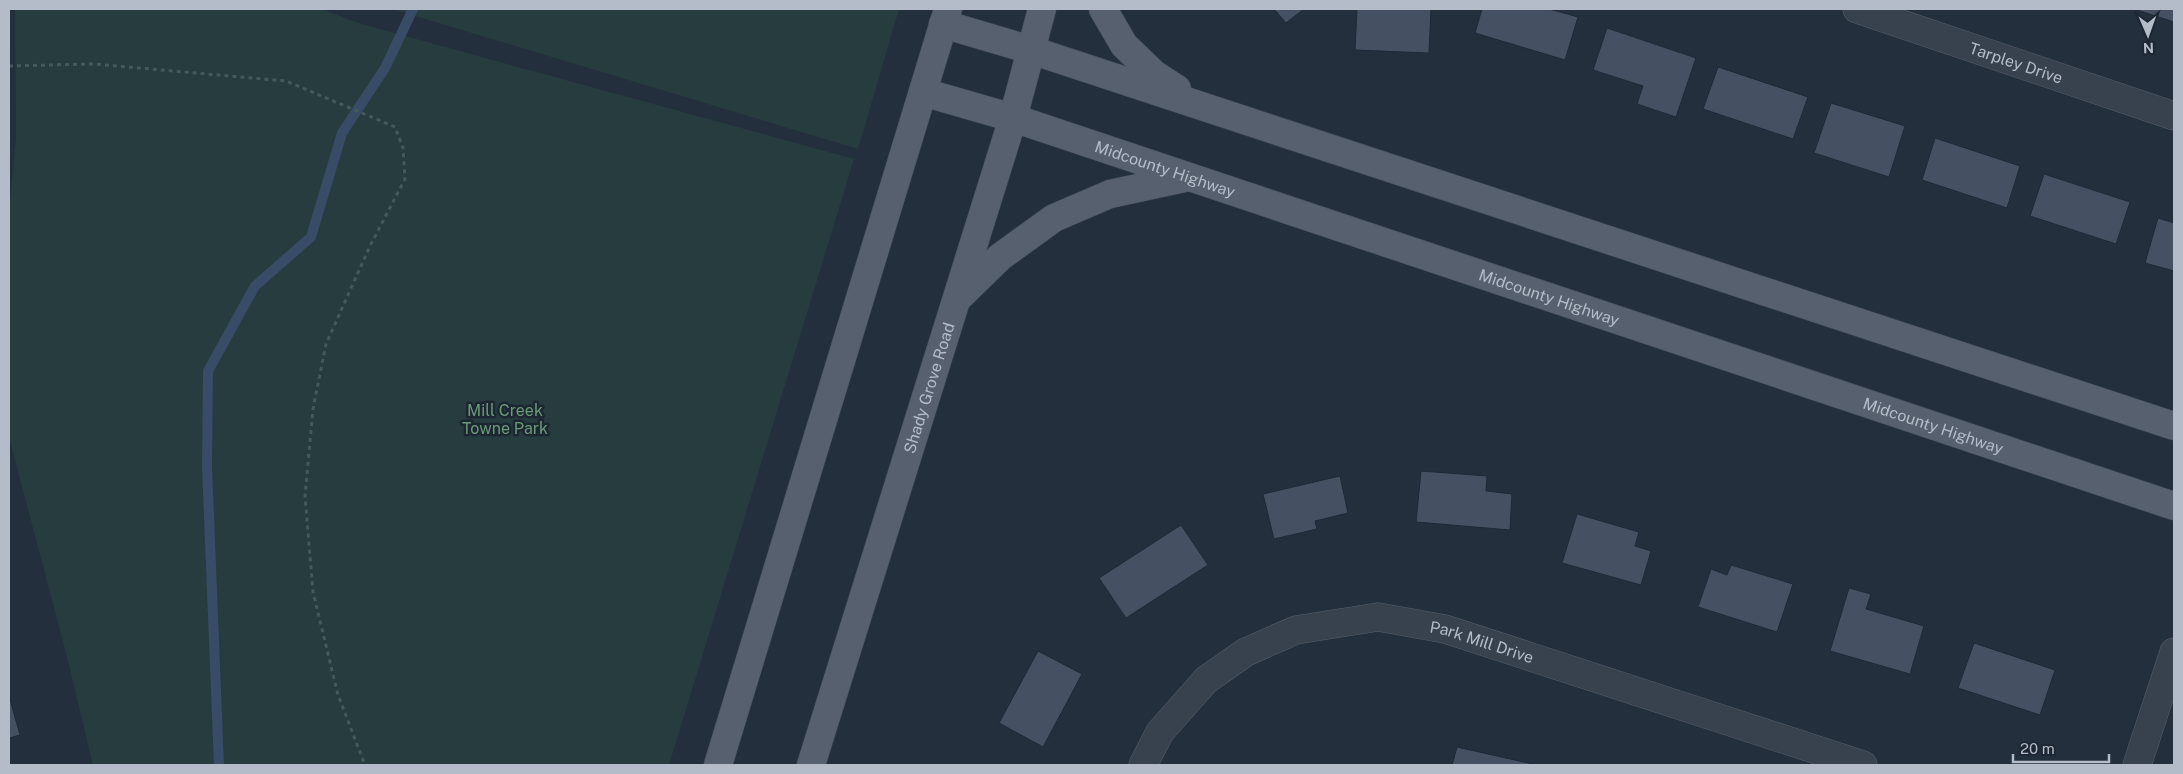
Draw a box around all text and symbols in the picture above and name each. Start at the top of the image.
north arrow [2123,10,2173,60]
street label: Tarpley Drive [1967,39,2065,88]
text: N [2143,40,2154,56]
street label: Midcounty Highway [1092,137,1238,202]
street label: Midcounty Highway [1476,265,1622,330]
street label: Shady Grove Road [900,320,959,456]
street label: Midcounty Highway [1860,394,2006,458]
park label: Mill Creek Towne Park [462,401,548,438]
street label: Park Mill Drive [1428,617,1536,667]
scale bar [2013,732,2109,764]
text: 20 m [2020,740,2055,757]

